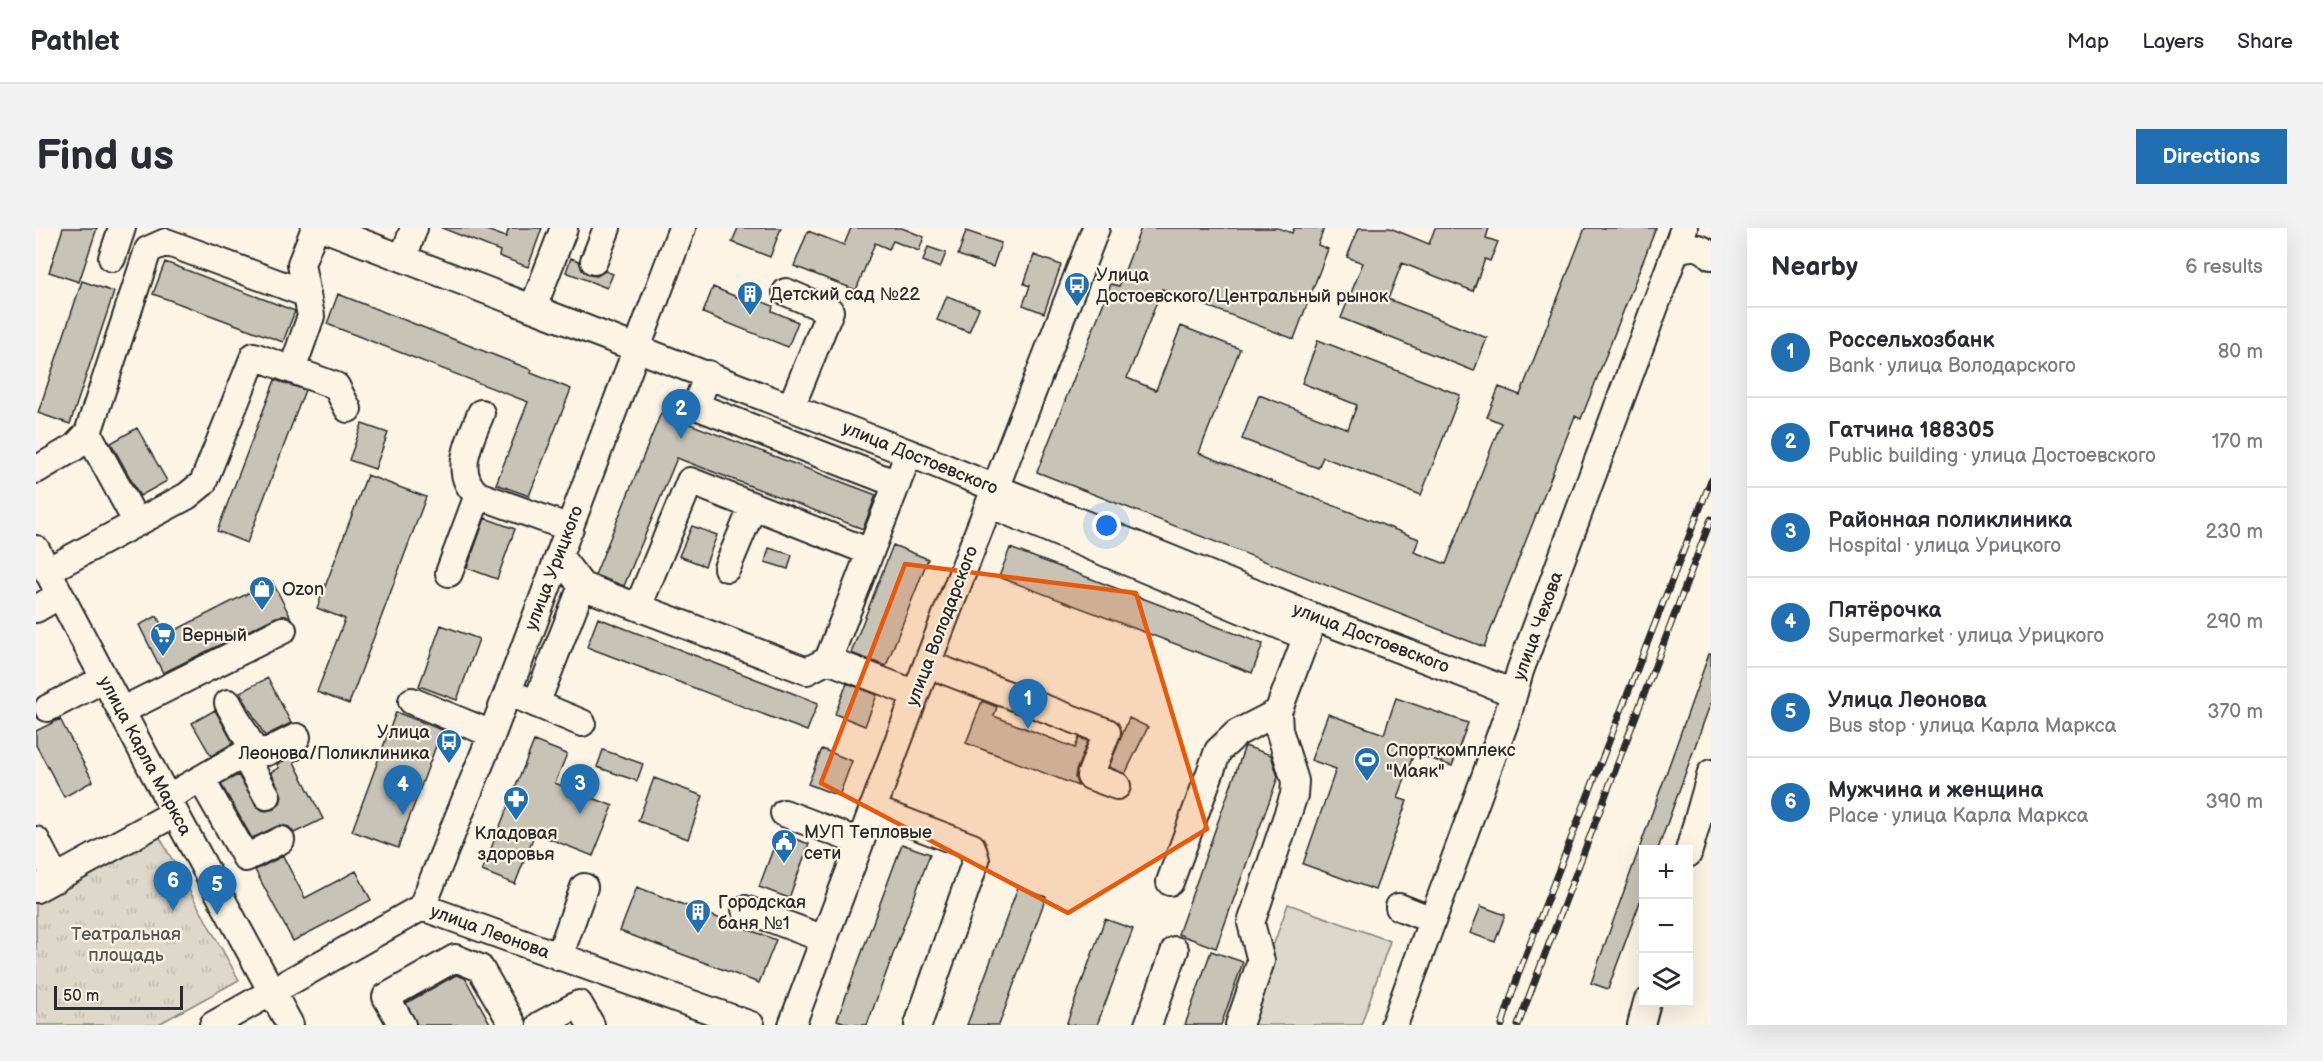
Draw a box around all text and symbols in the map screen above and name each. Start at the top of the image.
text: Pathlet [30,25,119,58]
text: Map [2067,29,2109,54]
text: Layers [2142,29,2204,54]
text: Share [2237,29,2293,54]
button: Directions [2136,129,2287,184]
text: Find us [36,131,174,182]
text: Nearby [1771,252,1858,283]
text: 6 results [2185,255,2263,279]
place label: Улица Достоевского/Центральный рынок [1096,265,1389,307]
bus stop icon: Улица Достоевского/Центральный рынок [1062,270,1092,308]
building icon: Детский сад №22 [735,279,765,317]
place label: Детский сад №22 [770,284,921,305]
text: Россельхозбанк [1828,327,1994,354]
text: 1 [1786,340,1795,364]
text: 80 m [2218,340,2263,364]
text: Bank · улица Володарского [1828,354,2076,378]
pin: 2 [662,390,700,439]
street label: улица Достоевского [839,417,1001,499]
text: Гатчина 188305 [1828,417,1994,444]
text: 2 [1785,430,1796,454]
text: 170 m [2212,430,2263,454]
text: Public building · улица Достоевского [1828,444,2156,468]
street label: улица Урицкого [521,503,587,633]
text: Районная поликлиника [1828,507,2072,534]
your location [1092,511,1121,540]
text: 3 [1785,520,1796,544]
text: 230 m [2206,520,2263,544]
text: Hospital · улица Урицкого [1828,534,2061,558]
street label: улица Володарского [902,543,982,709]
street label: улица Чехова [1509,568,1567,683]
shop icon: Ozon [247,574,277,612]
place label: Ozon [282,579,324,600]
text: Пятёрочка [1828,597,1941,624]
street label: улица Достоевского [1290,598,1452,678]
text: 4 [1785,610,1796,634]
text: 290 m [2206,610,2263,634]
supermarket icon: Верный [148,620,178,658]
text: Supermarket · улица Урицкого [1828,624,2104,648]
place label: Верный [182,625,247,646]
street label: улица Карла Маркса [94,673,196,839]
pin: 1 [1008,680,1048,729]
text: Улица Леонова [1828,687,1987,714]
text: 5 [1785,700,1796,724]
text: 370 m [2207,700,2263,724]
text: Bus stop · улица Карла Маркса [1828,714,2116,738]
place label: Улица Леонова/Поликлиника [237,722,430,764]
bus stop icon: Улица Леонова/Поликлиника [434,727,464,765]
place label: Спорткомплекс "Маяк" [1386,740,1516,782]
sports icon: Спорткомплекс "Маяк" [1352,745,1382,783]
pin: 3 [560,764,600,814]
pin: 4 [384,766,422,815]
text: Мужчина и женщина [1828,777,2043,804]
pharmacy icon: Кладовая здоровья [501,784,531,822]
text: 6 [1784,790,1797,814]
text: 390 m [2205,790,2263,814]
text: Place · улица Карла Маркса [1828,804,2089,828]
place label: МУП Тепловые сети [804,822,932,864]
place label: Кладовая здоровья [475,823,557,865]
public building icon: МУП Тепловые сети [769,827,799,865]
map controls [1639,845,1693,1007]
button: + [1639,845,1693,899]
pin: 6 [154,862,192,911]
pin: 5 [198,866,237,915]
place label: Городская баня №1 [718,892,806,934]
building icon: Городская баня №1 [683,897,713,935]
button: − [1639,899,1693,953]
street label: улица Леонова [428,901,553,963]
park label: Театральная площадь [71,924,181,966]
button: layers [1639,953,1693,1007]
scale bar [54,983,183,1010]
text: 50 m [63,987,99,1006]

